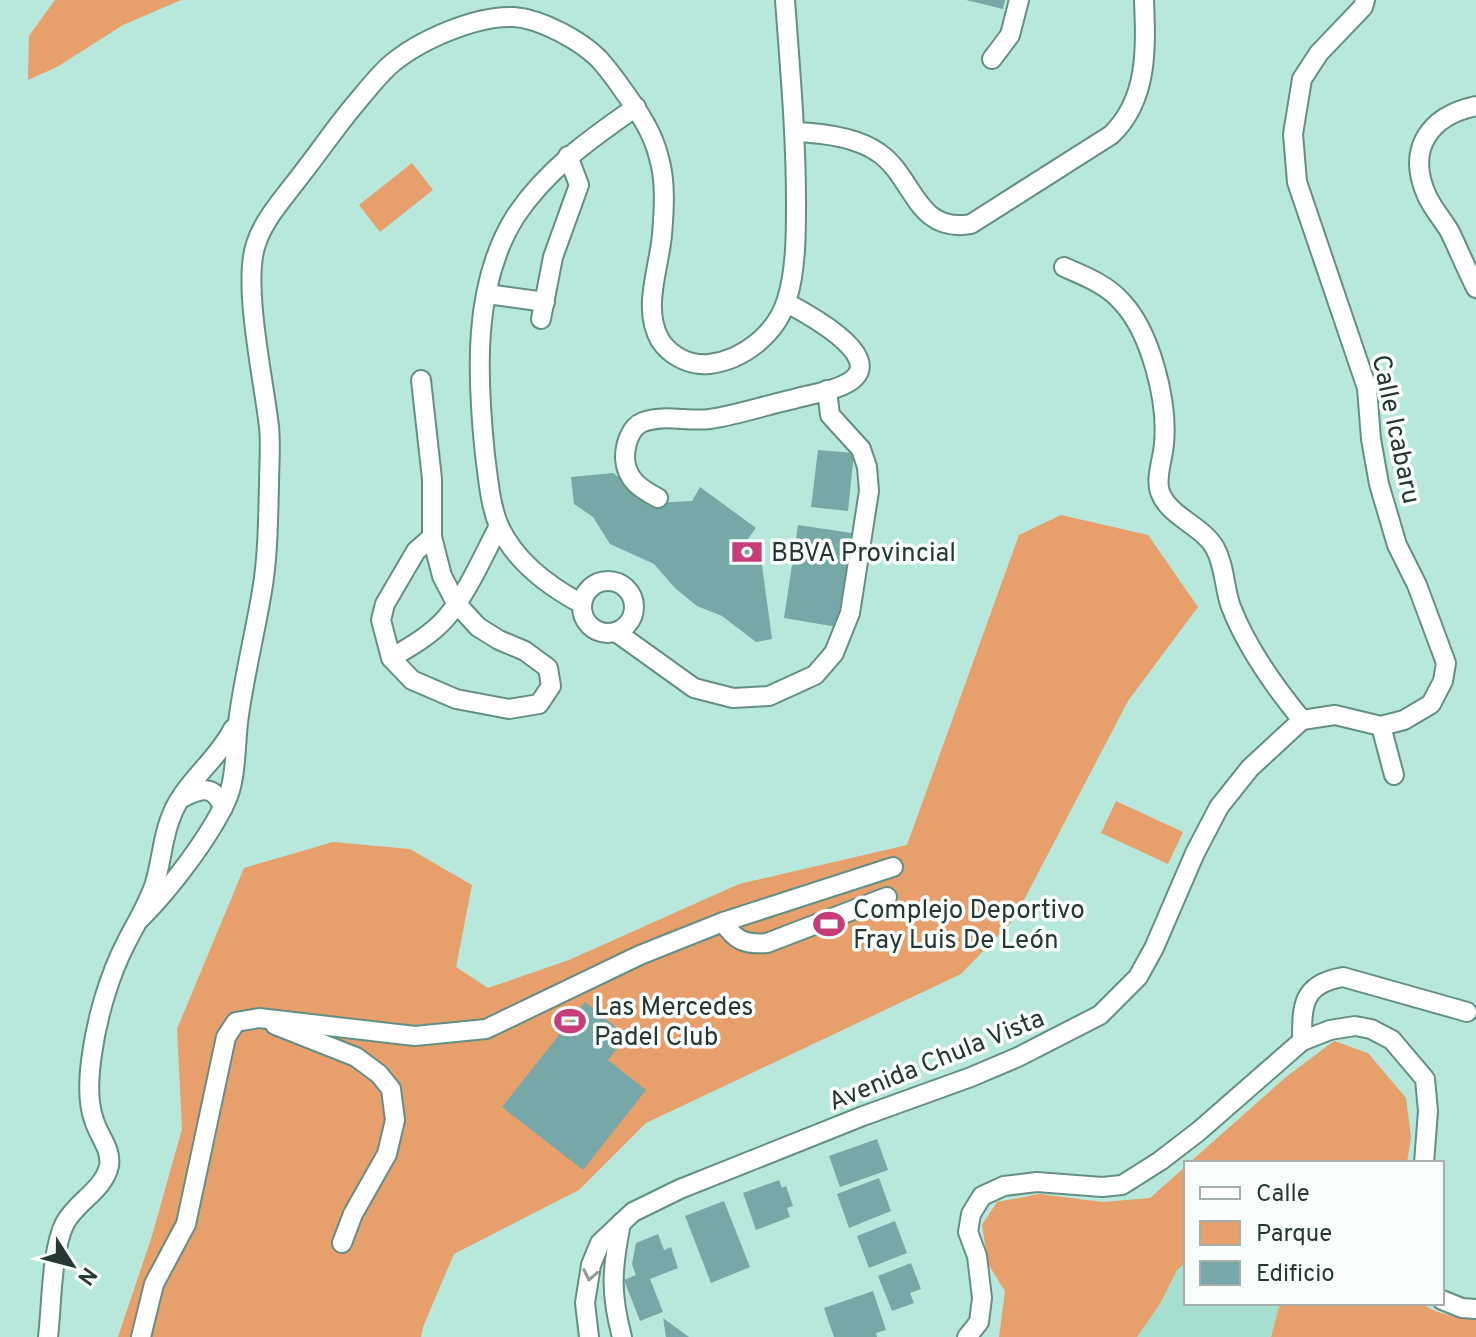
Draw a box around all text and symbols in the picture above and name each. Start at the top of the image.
street label: Calle Icabaru [1363,352,1426,507]
bank icon: BBVA Provincial [730,535,764,569]
place label: BBVA Provincial [771,538,956,571]
place label: Complejo Deportivo Fray Luis De León [853,895,1085,958]
sports icon: Complejo Deportivo Fray Luis De León [812,907,846,941]
place label: Las Mercedes Padel Club [594,992,753,1055]
street label: Avenida Chula Vista [824,1003,1050,1120]
sports icon: Las Mercedes Padel Club [553,1004,587,1038]
legend [1184,1161,1444,1305]
text: Calle [1256,1180,1310,1210]
text: Parque [1256,1220,1332,1250]
north arrow [32,1225,112,1305]
text: Edificio [1256,1260,1335,1290]
text: N [71,1261,102,1290]
one-way arrow [582,1268,599,1282]

